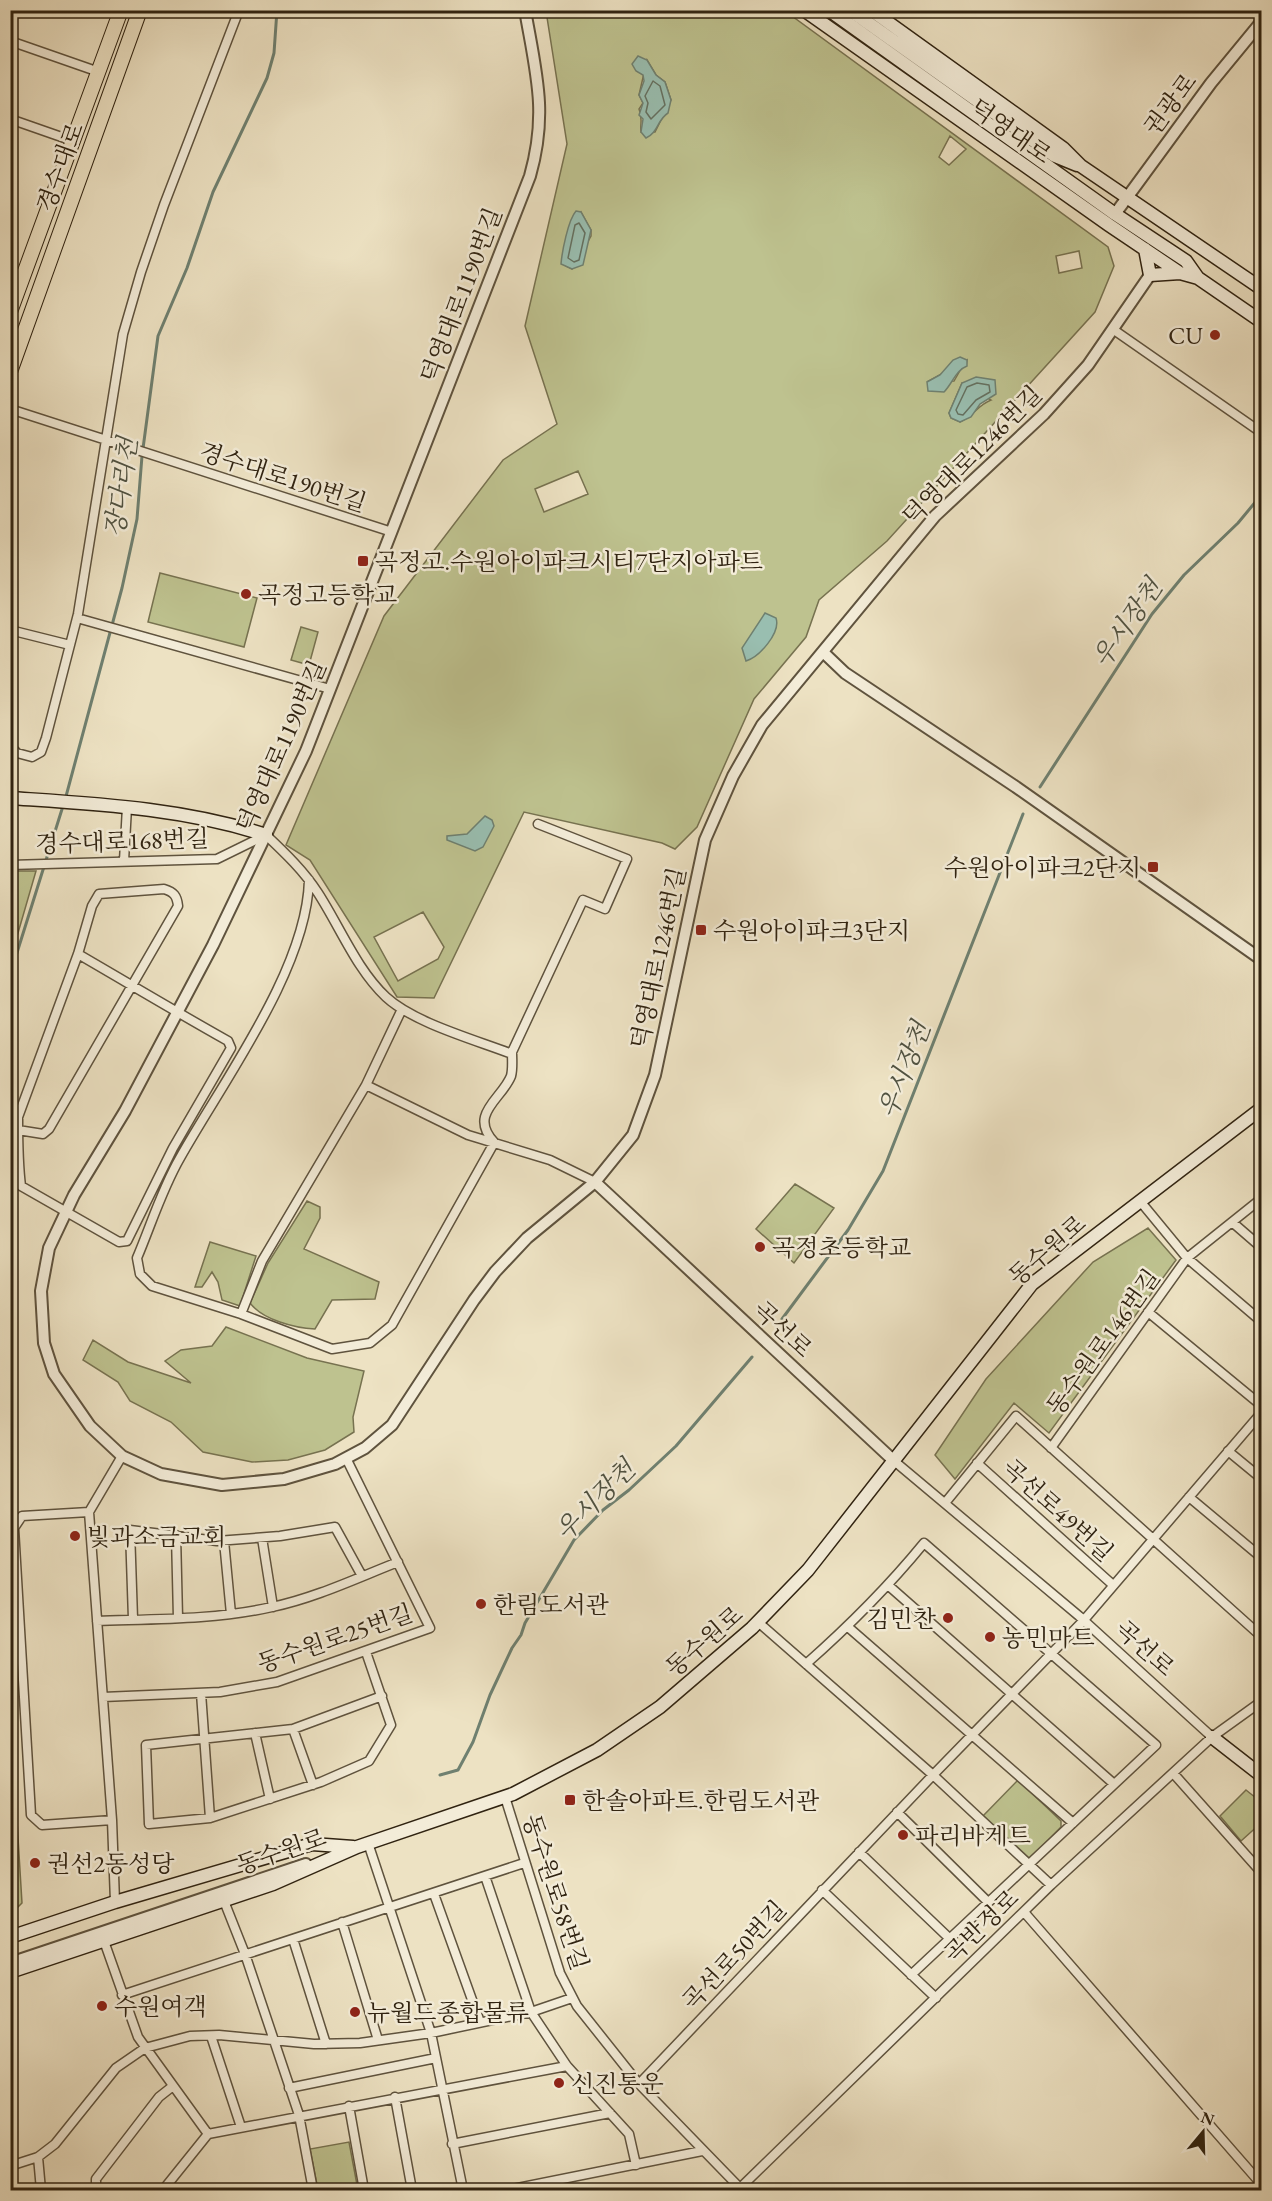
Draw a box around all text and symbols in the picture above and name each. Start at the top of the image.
street label: 권광로 [1137,67,1203,141]
street label: 덕영대로 [964,92,1058,170]
street label: 경수대로 [30,118,90,216]
street label: 덕영대로1190번길 [413,203,509,387]
place label: CU [1168,320,1203,351]
marker: CU [1208,328,1222,342]
street label: 덕영대로1246번길 [896,379,1048,531]
water label: 장다리천 [97,433,145,539]
street label: 경수대로190번길 [196,435,370,519]
place label: 곡정고.수원아이파크시티7단지아파트 [375,546,763,577]
marker: 곡정고.수원아이파크시티7단지아파트 [356,554,370,568]
water label: 우시장천 [1084,571,1171,674]
place label: 곡정고등학교 [258,579,397,610]
marker: 곡정고등학교 [239,587,253,601]
street label: 덕영대로1190번길 [229,655,333,837]
street label: 경수대로168번길 [35,822,209,860]
place label: 수원아이파크2단지 [944,852,1141,883]
marker: 수원아이파크2단지 [1146,860,1160,874]
street label: 덕영대로1246번길 [624,864,692,1052]
place label: 수원아이파크3단지 [713,915,910,946]
marker: 수원아이파크3단지 [694,923,708,937]
water label: 우시장천 [870,1015,939,1123]
street label: 동수원로 [1002,1208,1092,1292]
place label: 곡정초등학교 [772,1232,911,1263]
marker: 곡정초등학교 [753,1240,767,1254]
street label: 동수원로146번길 [1039,1263,1167,1421]
street label: 곡선로 [747,1294,819,1364]
water label: 우시장천 [547,1451,644,1548]
street label: 곡선로49번길 [996,1452,1120,1568]
place label: 빛과소금교회 [87,1521,226,1552]
marker: 빛과소금교회 [68,1529,82,1543]
place label: 한림도서관 [493,1589,609,1620]
street label: 동수원로25번길 [253,1597,417,1679]
marker: 한림도서관 [474,1597,488,1611]
street label: 동수원로 [659,1599,749,1683]
place label: 김민찬 [866,1603,936,1634]
marker: 김민찬 [941,1611,955,1625]
street label: 곡선로 [1109,1613,1181,1683]
place label: 농민마트 [1002,1622,1095,1653]
marker: 농민마트 [983,1630,997,1644]
place label: 한솔아파트.한림도서관 [582,1785,819,1816]
marker: 한솔아파트.한림도서관 [563,1793,577,1807]
street label: 동수원로58번길 [516,1810,596,1974]
place label: 파리바게트 [915,1820,1031,1851]
street label: 동수원로 [232,1821,330,1881]
marker: 파리바게트 [896,1828,910,1842]
place label: 권선2동성당 [47,1848,175,1879]
marker: 권선2동성당 [28,1856,42,1870]
street label: 곡반정로 [937,1883,1025,1969]
street label: 곡선로50번길 [675,1894,793,2016]
place label: 수원여객 [114,1991,207,2022]
place label: 뉴월드종합물류 [367,1997,529,2028]
marker: 수원여객 [95,1999,109,2013]
marker: 뉴월드종합물류 [348,2005,362,2019]
place label: 신진통운 [571,2068,664,2099]
marker: 신진통운 [552,2076,566,2090]
north arrow [1173,2102,1233,2162]
text: N [1198,2106,1217,2130]

